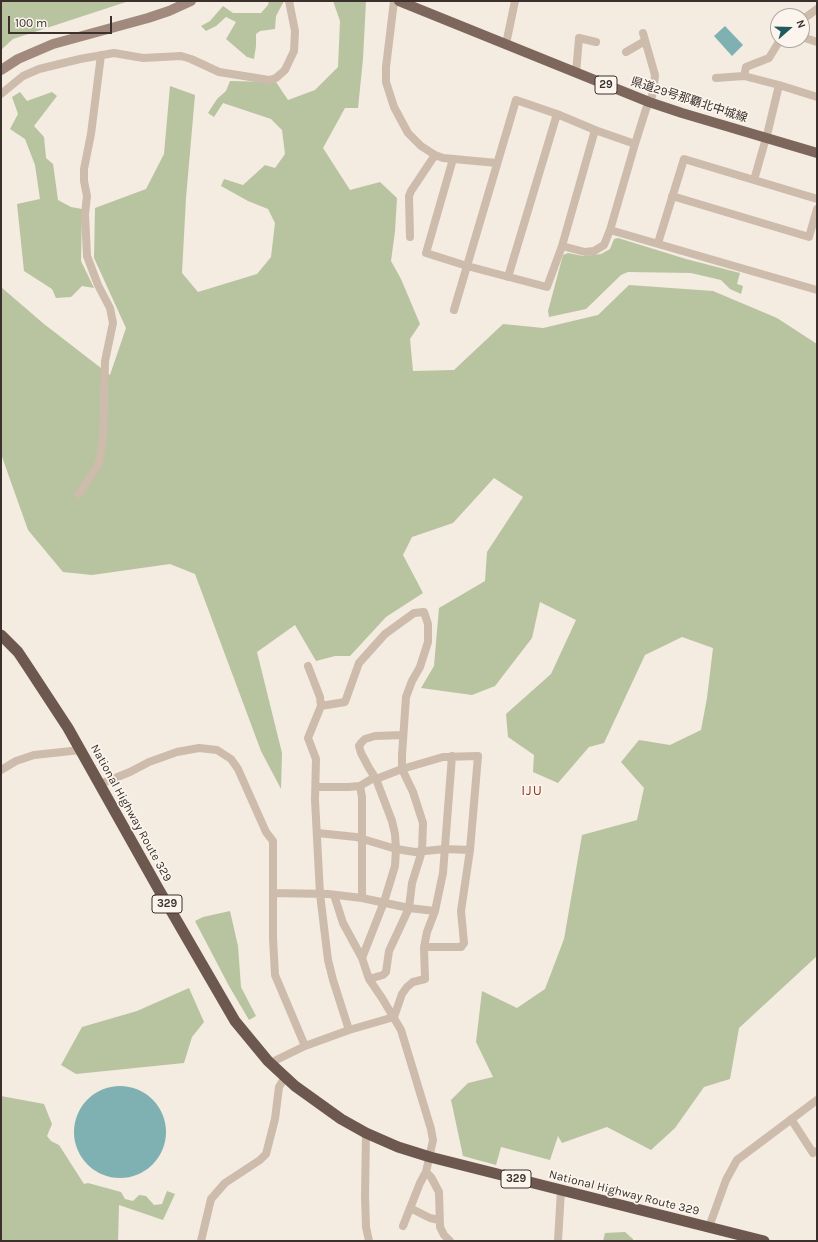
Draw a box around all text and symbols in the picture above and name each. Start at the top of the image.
scale bar [10,8,114,34]
north arrow [770,8,810,48]
text: 100 m [15,16,47,30]
text: N [793,18,808,30]
street label: 県道29号那覇北中城線 [629,74,749,126]
road number: 29 [595,76,617,94]
street label: National Highway Route 329 [87,742,175,884]
district label: IJU [521,783,543,799]
road number: 329 [152,895,182,913]
street label: National Highway Route 329 [547,1167,701,1219]
road number: 329 [501,1170,531,1188]

